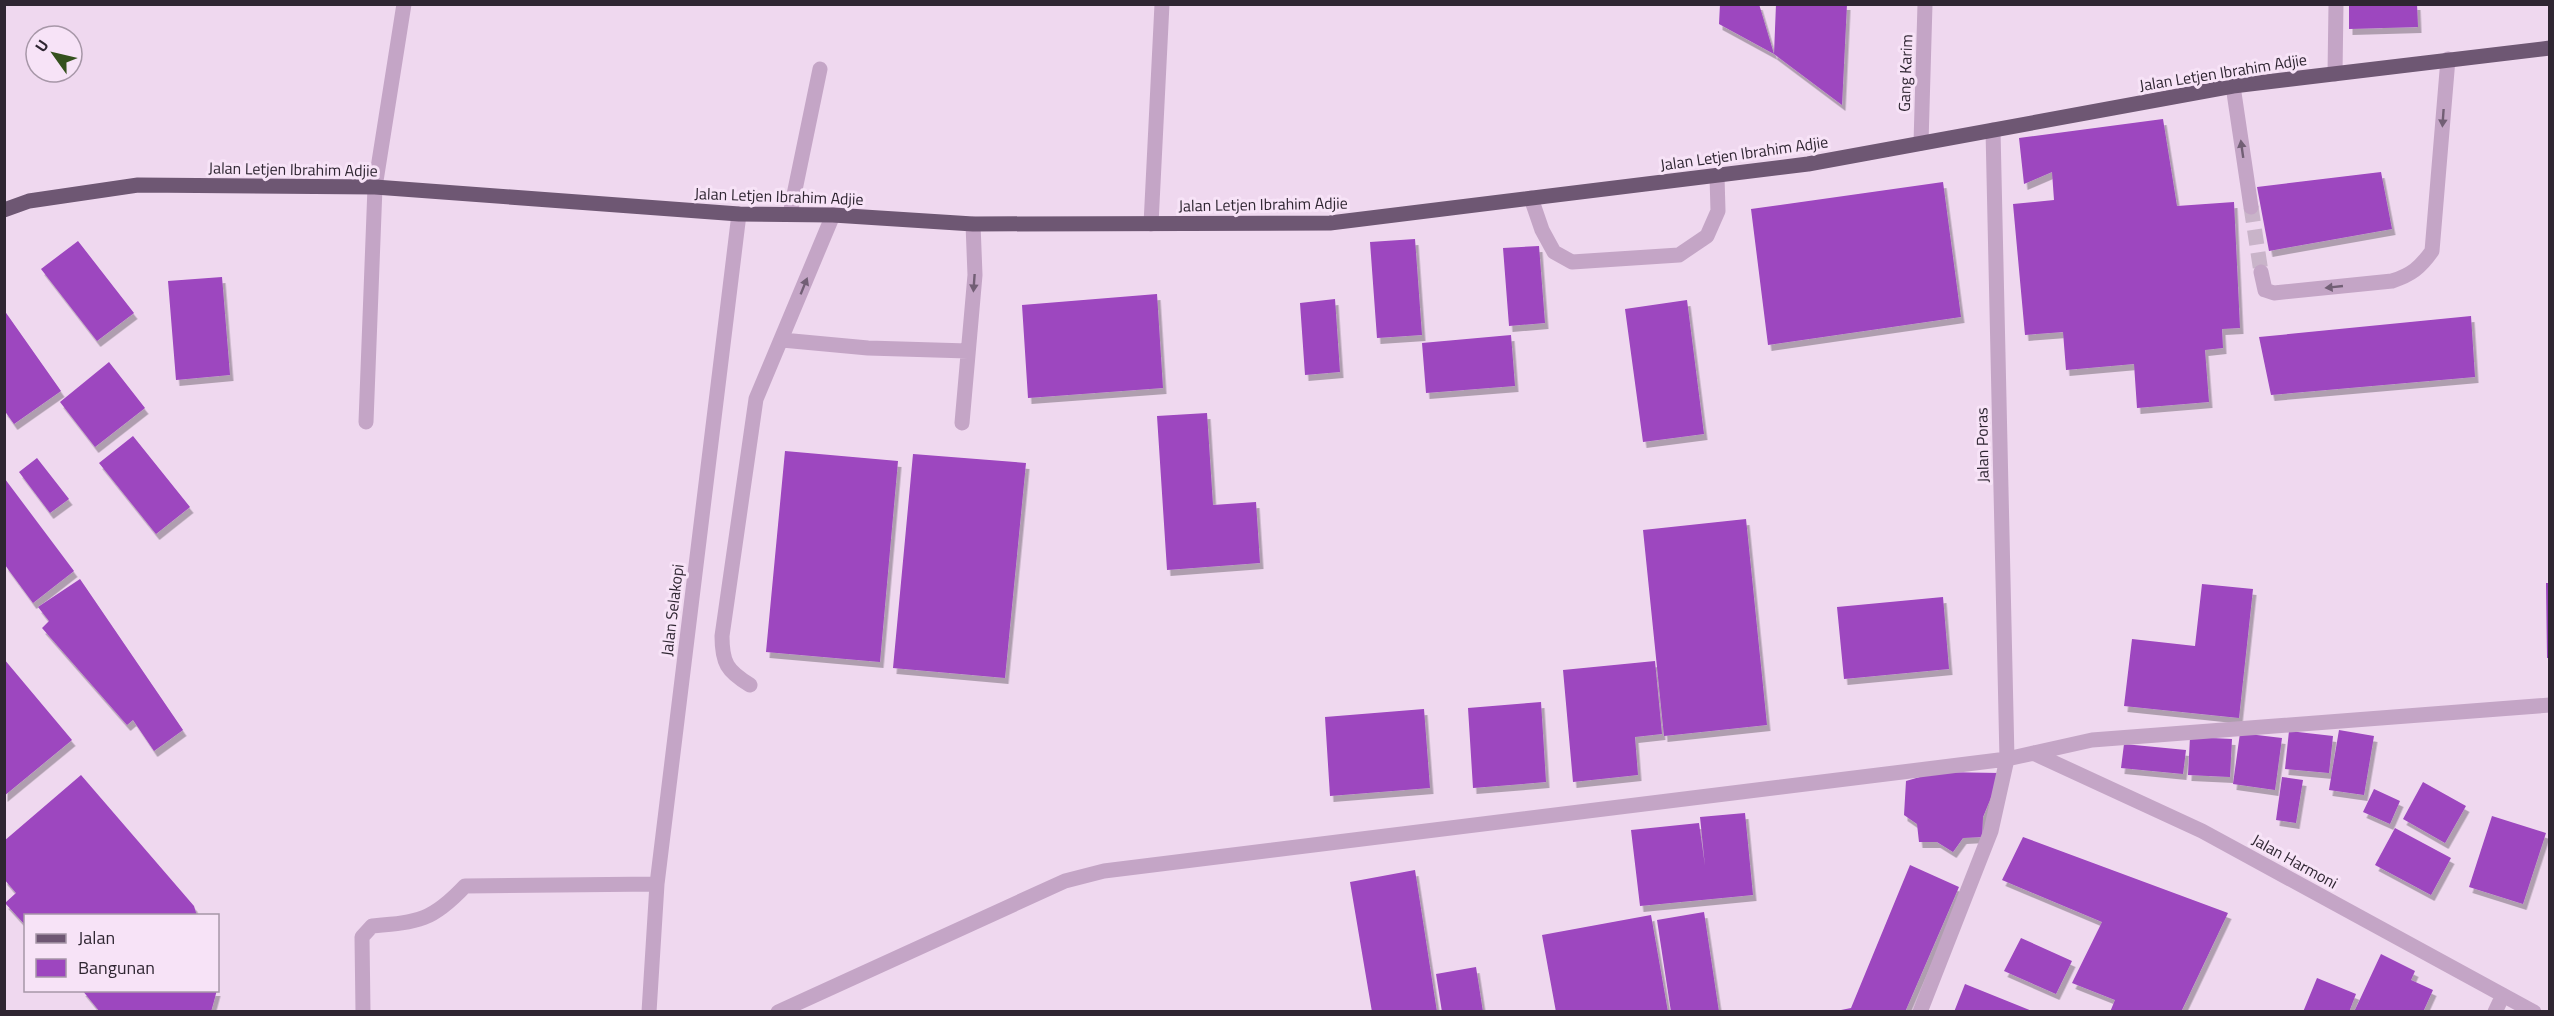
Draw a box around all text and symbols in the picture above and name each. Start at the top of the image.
north arrow [24,24,84,84]
street label: Gang Karim [1892,34,1918,112]
text: U [29,35,54,57]
street label: Jalan Letjen Ibrahim Adjie [2138,47,2308,97]
one-way arrow [2439,108,2448,127]
street label: Jalan Letjen Ibrahim Adjie [1659,129,1829,177]
one-way arrow [2237,139,2246,158]
street label: Jalan Letjen Ibrahim Adjie [208,156,378,182]
street label: Jalan Letjen Ibrahim Adjie [694,181,864,211]
street label: Jalan Letjen Ibrahim Adjie [1178,191,1348,217]
one-way arrow [969,273,979,292]
one-way arrow [799,276,809,294]
one-way arrow [2324,282,2343,292]
street label: Jalan Poras [1969,407,1995,483]
street label: Jalan Selakopi [654,562,690,658]
street label: Jalan Harmoni [2248,828,2342,894]
legend [24,914,219,992]
text: Jalan [78,924,115,951]
text: Bangunan [78,954,155,981]

